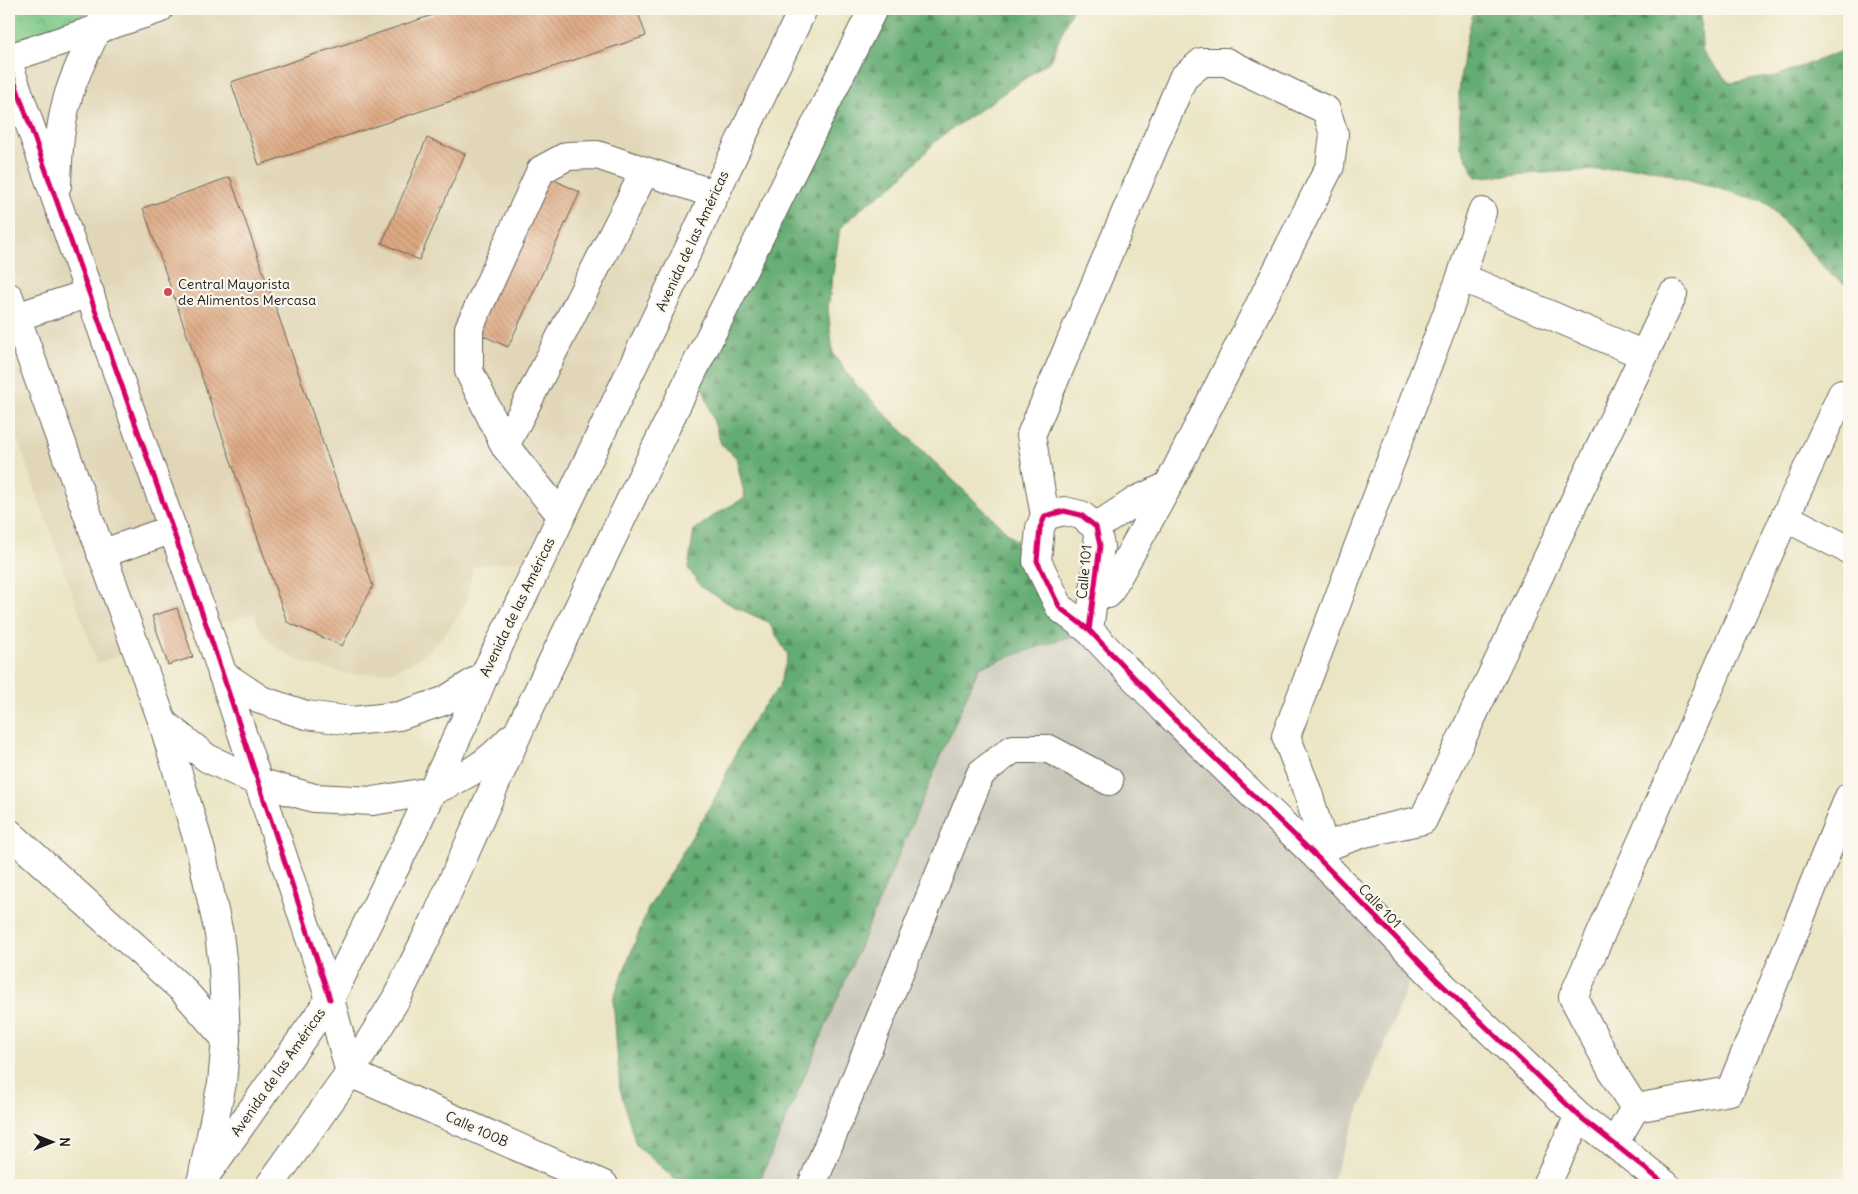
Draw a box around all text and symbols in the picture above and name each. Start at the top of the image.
street label: Avenida de las Américas [652,168,732,314]
place label: Central Mayorista de Alimentos Mercasa [178,275,316,309]
marker: Central Mayorista de Alimentos Mercasa [162,286,174,298]
street label: Avenida de las Américas [475,534,559,680]
street label: Calle 101 [1073,544,1095,600]
street label: Calle 101 [1355,880,1405,932]
street label: Avenida de las Américas [227,1004,329,1140]
street label: Calle 100B [443,1107,511,1151]
north arrow [28,1116,78,1166]
text: N [56,1137,74,1147]

